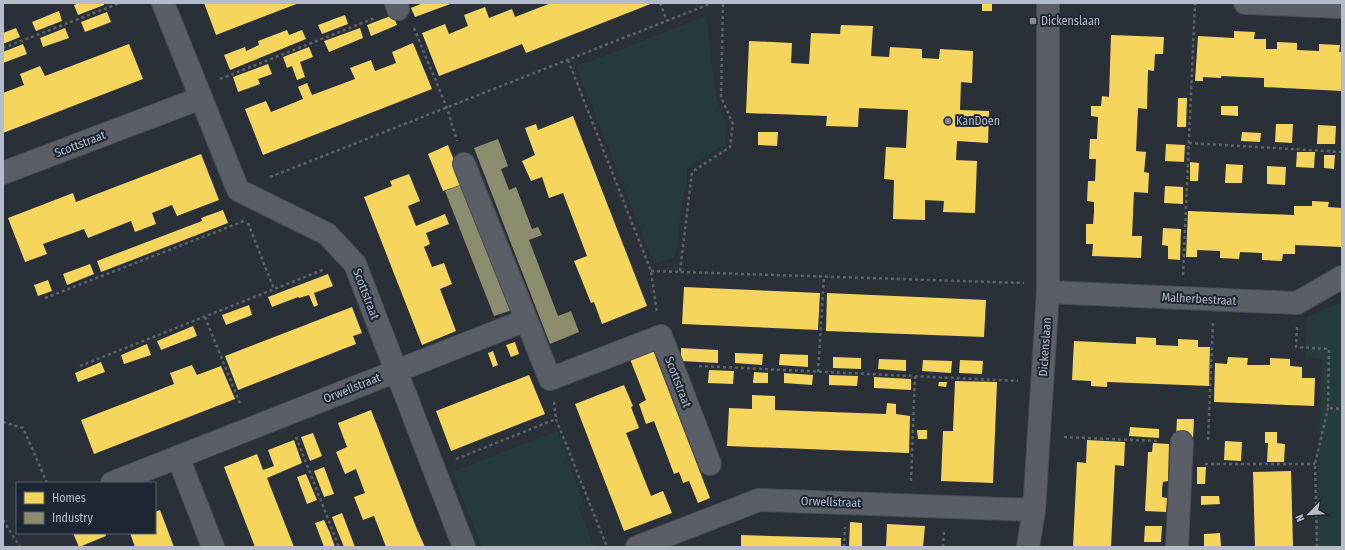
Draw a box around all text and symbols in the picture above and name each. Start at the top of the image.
place label: Dickenslaan [1041,14,1100,28]
marker: Dickenslaan [1028,16,1038,26]
place label: KanDoen [956,114,1000,128]
marker: KanDoen [943,116,953,126]
street label: Scottstraat [53,128,108,160]
street label: Scottstraat [350,267,382,322]
street label: Malherbestraat [1161,290,1237,308]
street label: Dickenslaan [1036,317,1054,377]
street label: Scottstraat [662,355,694,410]
street label: Orwellstraat [321,370,383,406]
legend [16,482,156,534]
text: Homes [52,491,86,505]
street label: Orwellstraat [801,494,861,510]
north arrow [1289,494,1329,534]
text: Industry [52,511,93,525]
text: N [1293,512,1308,524]

